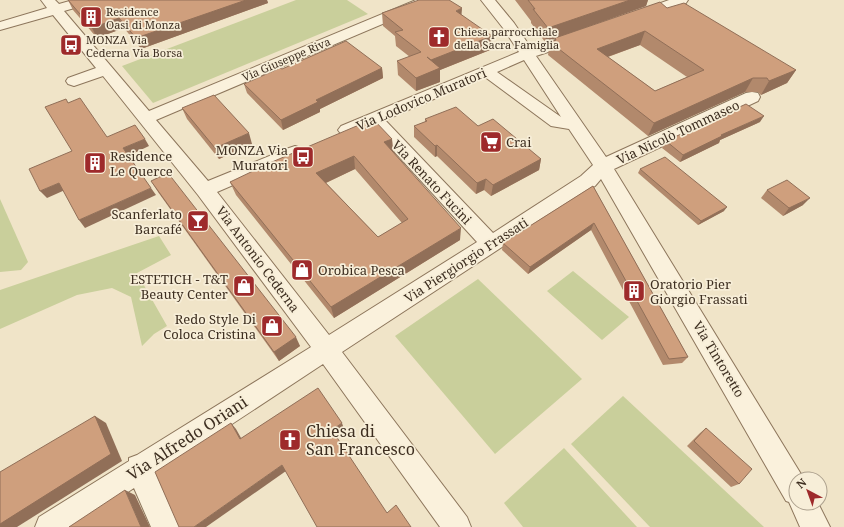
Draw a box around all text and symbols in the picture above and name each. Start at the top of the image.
building icon: Residence Oasi di Monza [78,4,104,30]
place label: Residence Oasi di Monza [106,4,180,32]
church icon: Chiesa parrocchiale della Sacra Famiglia [426,24,452,50]
place label: Chiesa parrocchiale della Sacra Famiglia [454,24,559,52]
bus stop icon: MONZA Via Cederna Via Borsa [58,32,84,58]
place label: MONZA Via Cederna Via Borsa [86,32,182,60]
street label: Via Giuseppe Riva [239,34,333,84]
street label: Via Lodovico Muratori [353,63,489,135]
street label: Via Nicolò Tommaseo [614,96,742,168]
supermarket icon: Crai [478,129,504,155]
place label: Crai [506,133,531,151]
street label: Via Renato Fucini [388,136,476,228]
place label: MONZA Via Muratori [216,141,288,174]
bus stop icon: MONZA Via Muratori [290,144,316,170]
place label: Residence Le Querce [110,147,173,180]
building icon: Residence Le Querce [82,150,108,176]
street label: Via Antonio Cederna [212,202,304,316]
place label: Scanferlato Barcafé [112,205,182,238]
bar icon: Scanferlato Barcafé [185,208,211,234]
street label: Via Piergiorgio Frassati [401,213,531,307]
shop icon: Orobica Pesca [289,257,315,283]
place label: Orobica Pesca [318,261,405,279]
place label: ESTETICH - T&T Beauty Center [130,270,228,303]
shop icon: ESTETICH - T&T Beauty Center [231,273,257,299]
place label: Oratorio Pier Giorgio Frassati [650,275,748,308]
building icon: Oratorio Pier Giorgio Frassati [621,278,647,304]
place label: Redo Style Di Coloca Cristina [163,310,256,343]
shop icon: Redo Style Di Coloca Cristina [259,313,285,339]
street label: Via Tintoretto [689,318,749,400]
street label: Via Alfredo Oriani [122,391,252,485]
place label: Chiesa di San Francesco [306,420,415,460]
church icon: Chiesa di San Francesco [277,427,303,453]
north arrow [788,471,828,511]
text: N [793,474,810,492]

